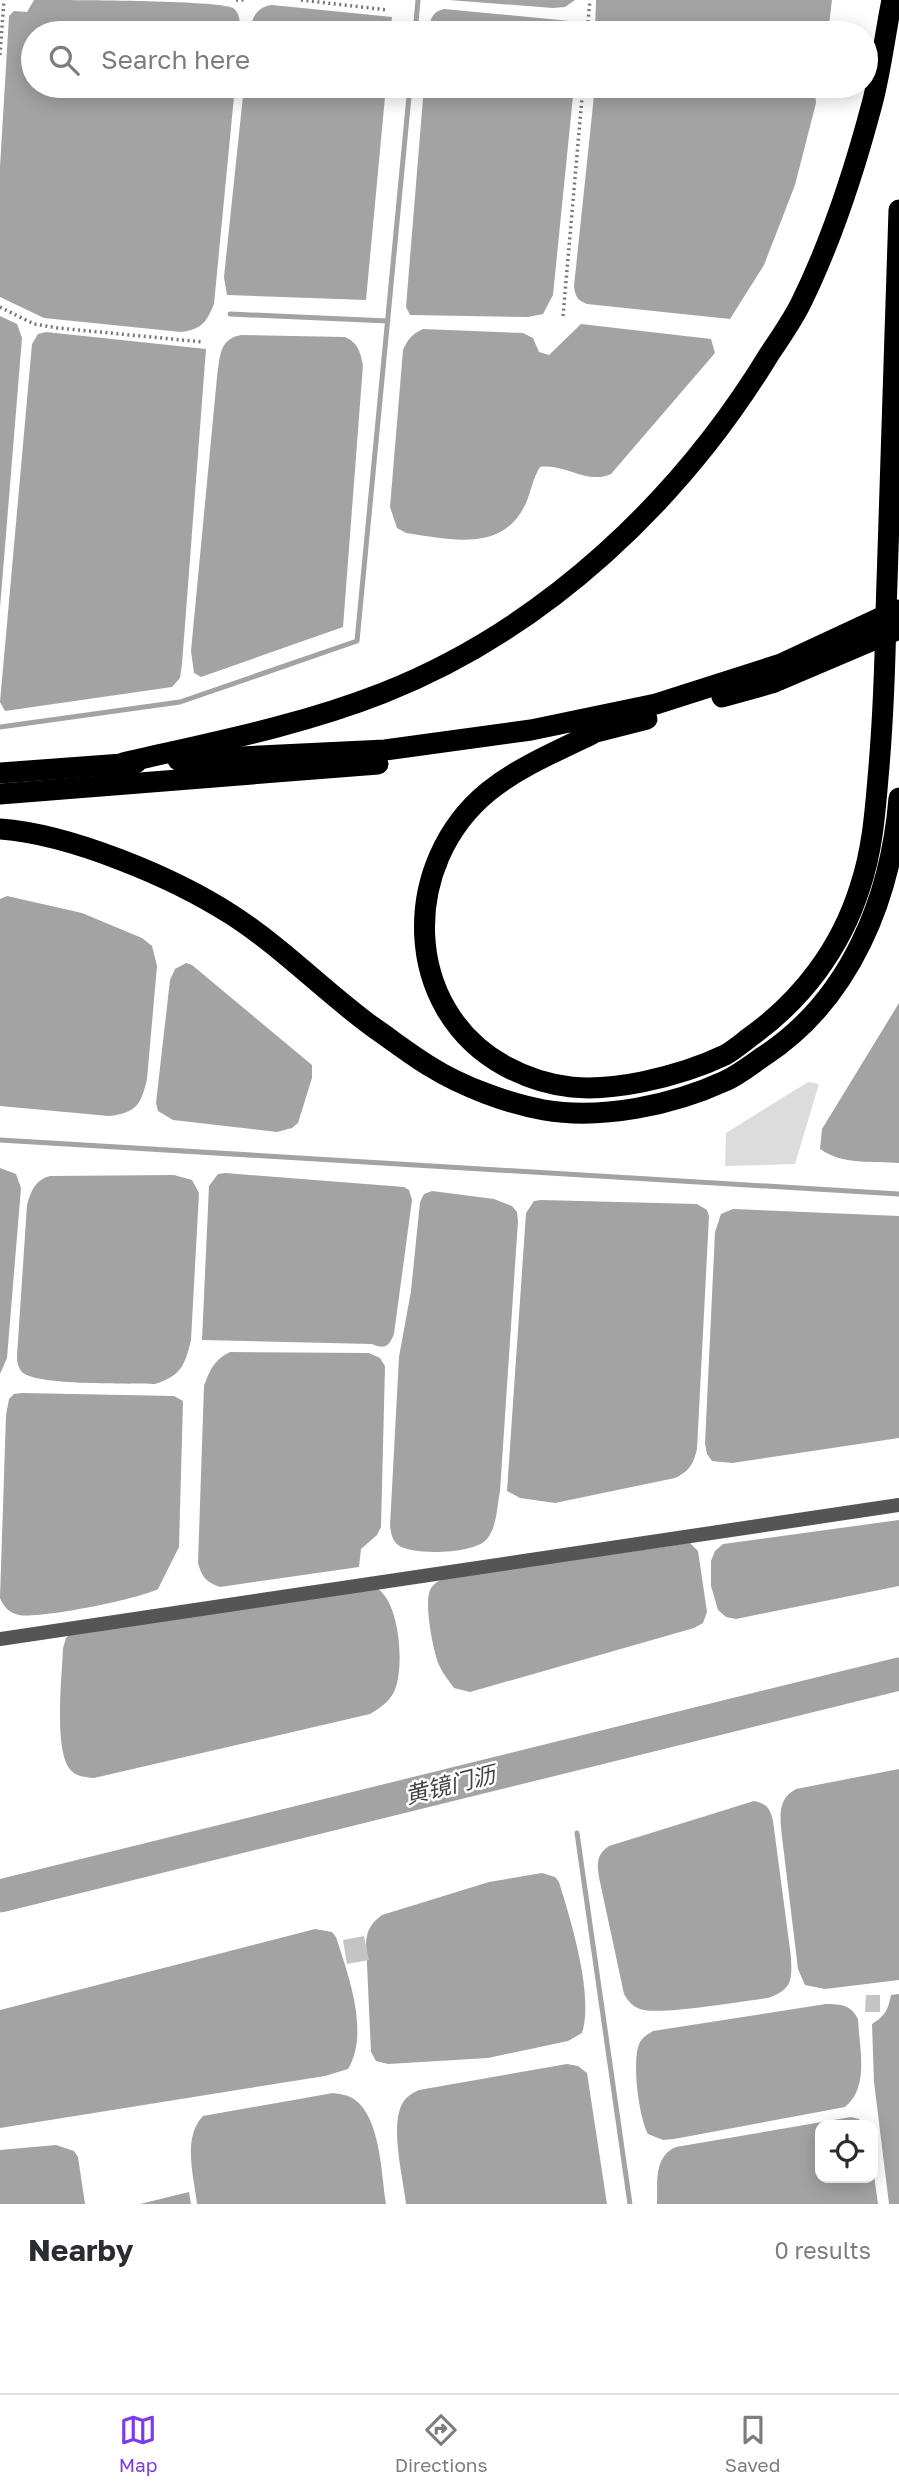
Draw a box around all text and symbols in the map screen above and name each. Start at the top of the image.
search box [21,21,878,98]
icon: search [45,41,83,79]
text: Search here [101,44,250,75]
water label: 黄镜门沥 [402,1758,502,1809]
map controls [815,2120,878,2183]
button: locate [815,2120,878,2183]
text: Nearby [28,2232,133,2268]
text: 0 results [775,2236,871,2264]
tab: Map [119,2411,157,2476]
tab: Directions [395,2411,488,2476]
tab: Saved [725,2411,780,2476]

